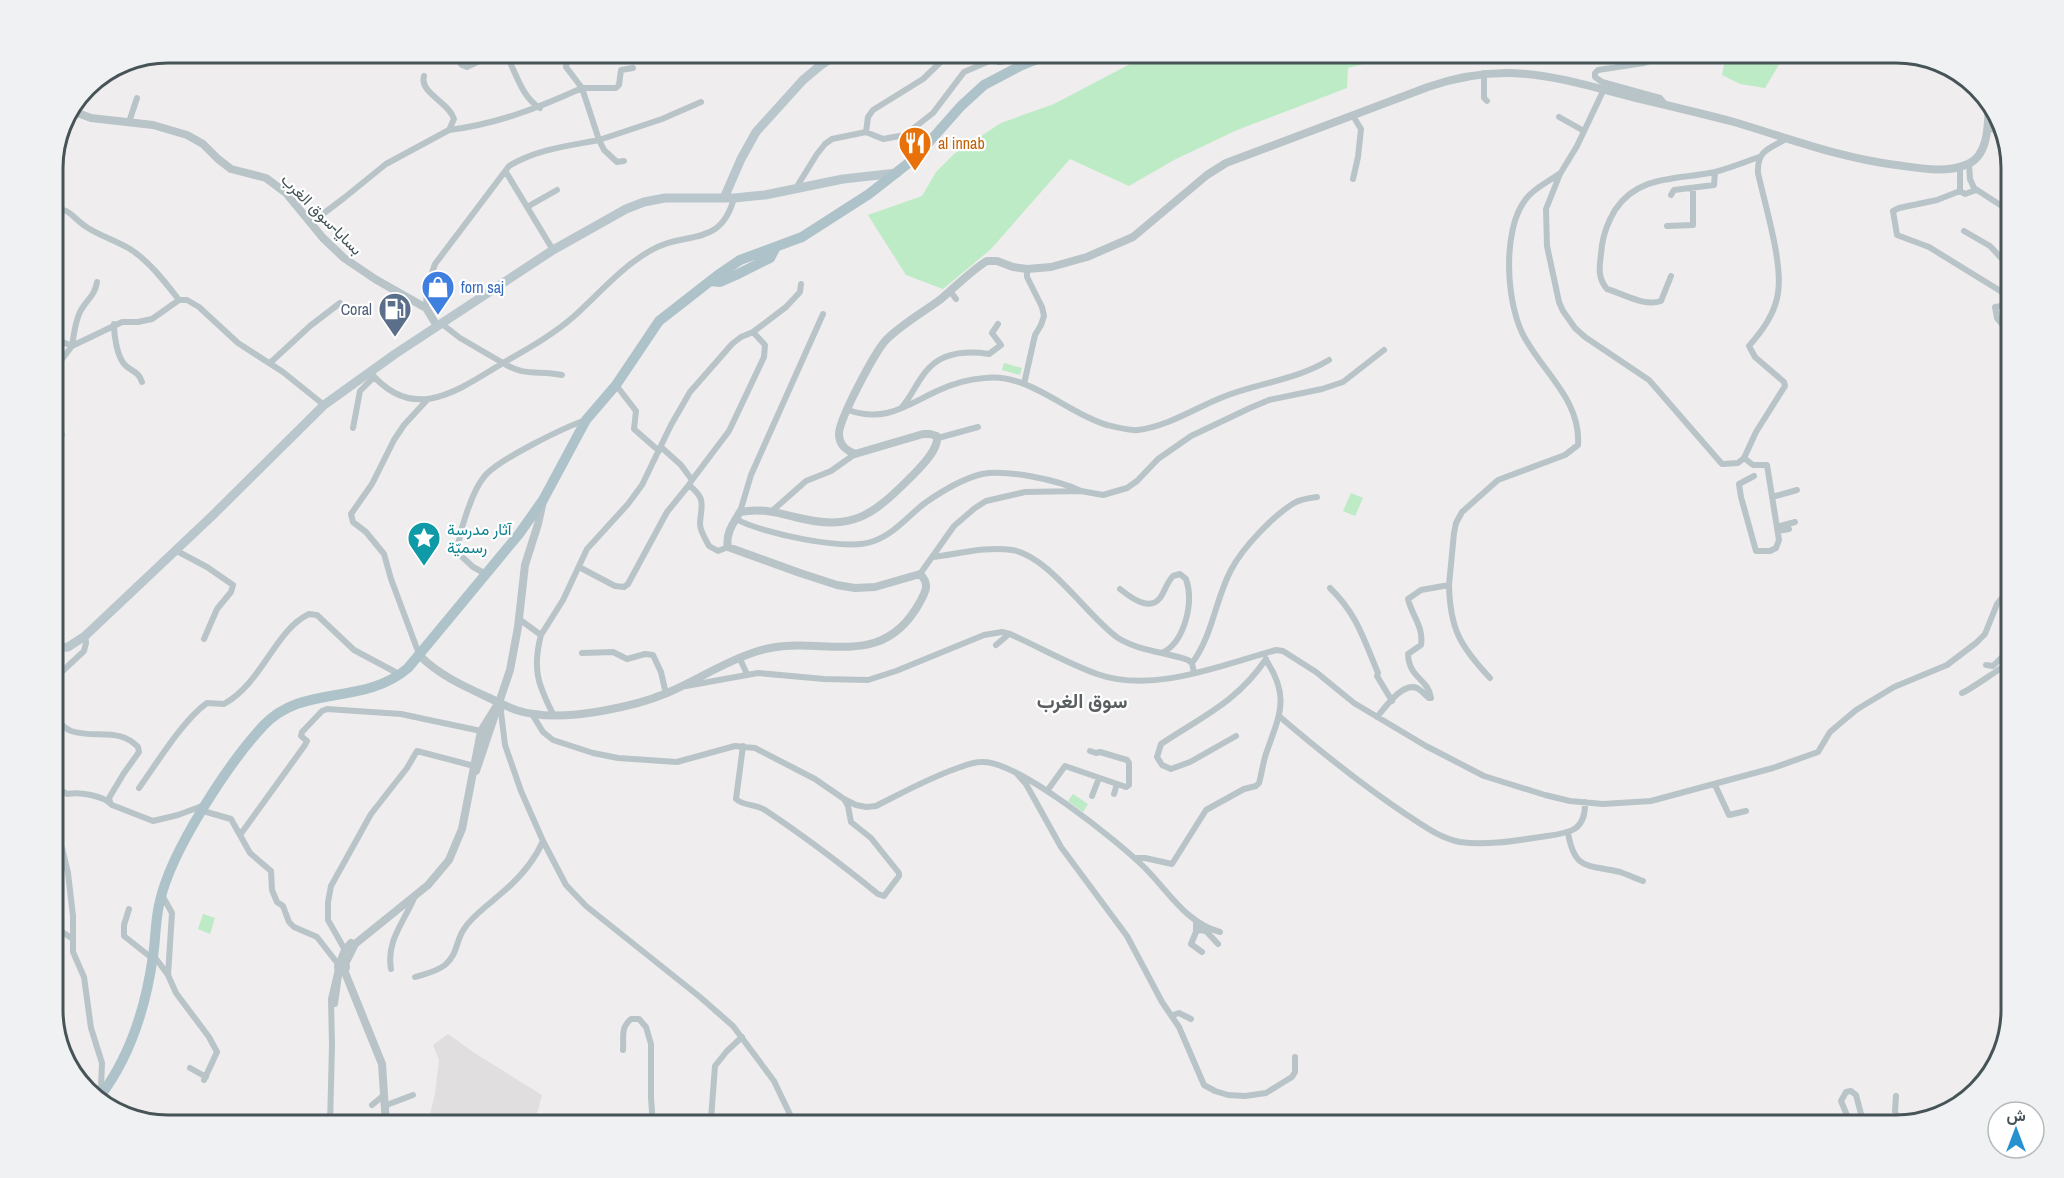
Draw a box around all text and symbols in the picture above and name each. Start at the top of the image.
restaurant icon: al innab [897,125,933,172]
place label: al innab [938,132,985,154]
street label: بسايا-سوق الغرب [276,168,368,260]
shop icon: forn saj [420,269,456,316]
place label: forn saj [461,276,504,298]
fuel station icon: Coral [377,291,413,338]
place label: Coral [341,298,372,320]
place label: آثار مدرسة رسميّة [447,518,513,558]
place icon: آثار مدرسة رسميّة [406,520,442,567]
district label: سوق الغرب [1037,687,1127,714]
north arrow [1986,1100,2046,1160]
text: ش [2006,1104,2026,1126]

